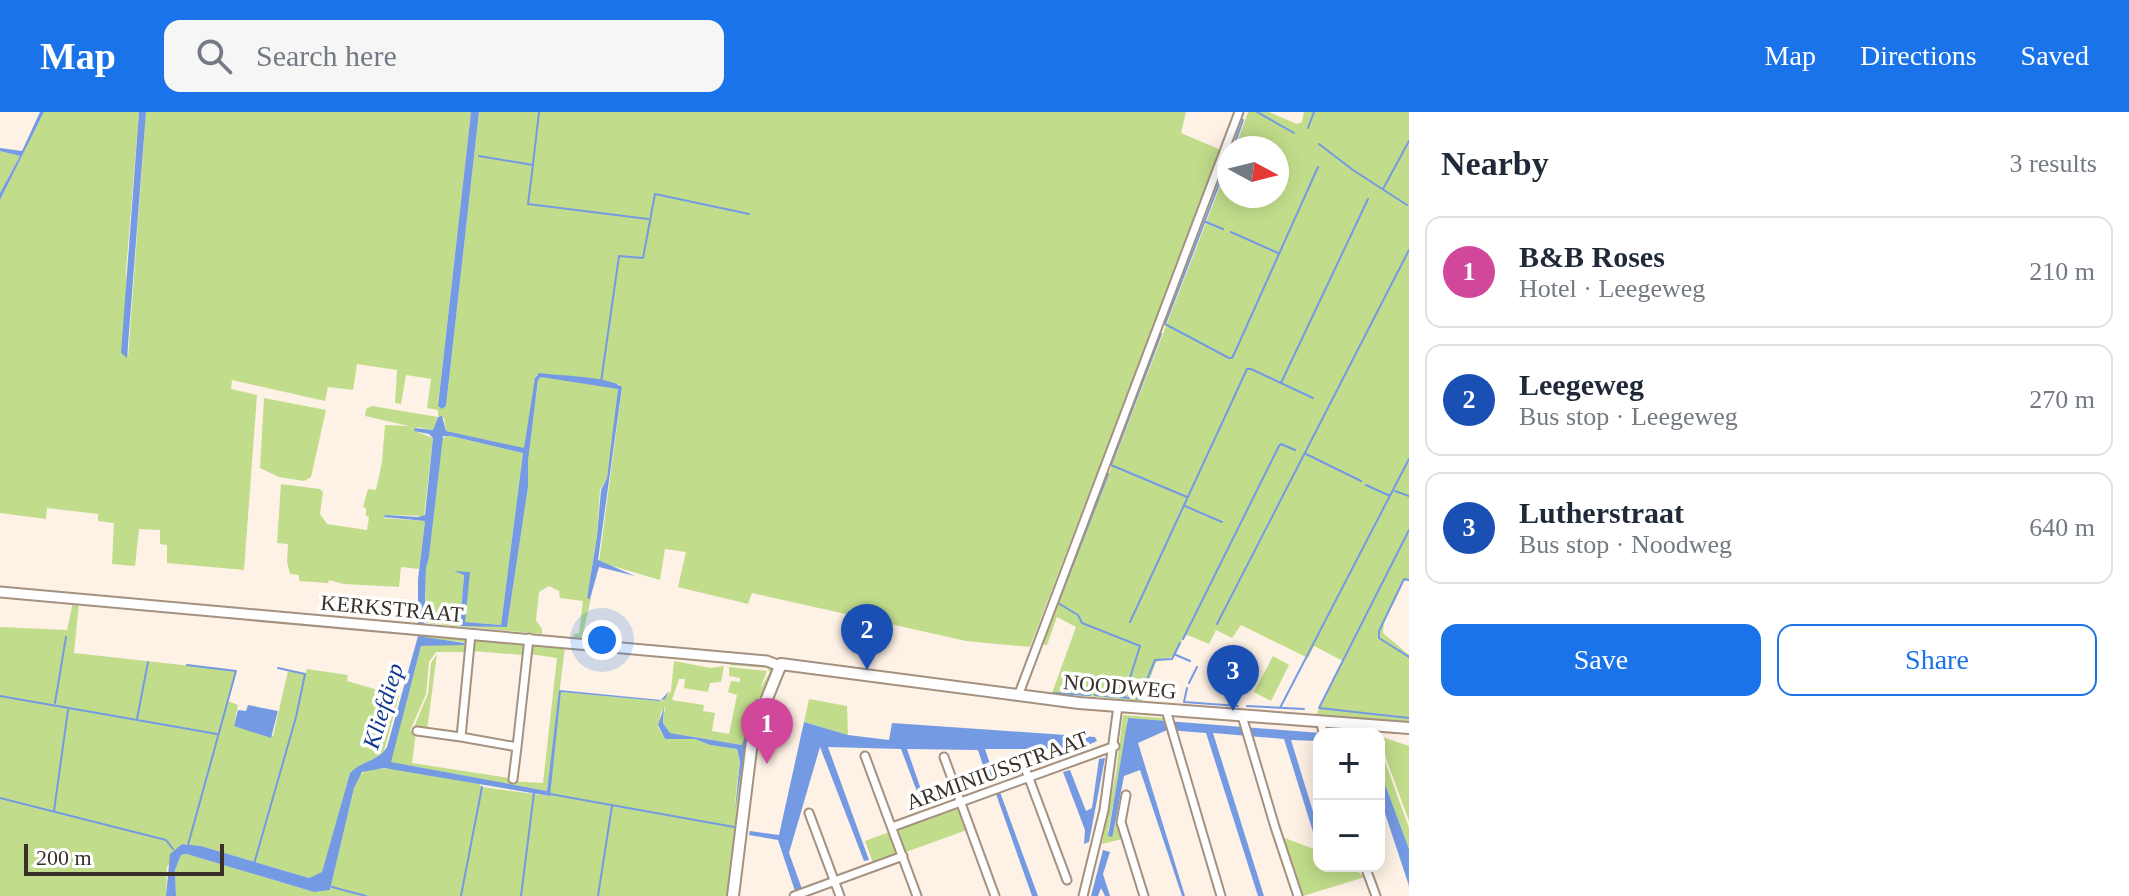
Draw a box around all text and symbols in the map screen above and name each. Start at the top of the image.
search box [164,20,724,92]
icon: search [192,34,236,78]
text: Map [40,35,116,77]
text: Search here [256,39,397,72]
text: Map [1765,40,1816,71]
text: Directions [1860,40,1977,71]
text: Saved [2021,40,2089,71]
north arrow [1217,136,1289,208]
text: Nearby [1441,145,1549,182]
text: 3 results [2010,149,2097,178]
text: B&B Roses [1519,240,1665,273]
text: 1 [1463,257,1476,286]
text: 210 m [2029,257,2095,286]
text: Hotel · Leegeweg [1519,274,1705,303]
text: Leegeweg [1519,368,1644,401]
text: 2 [1463,385,1476,414]
text: 270 m [2029,385,2095,414]
text: Bus stop · Leegeweg [1519,402,1738,431]
text: Lutherstraat [1519,496,1684,529]
text: 3 [1463,513,1476,542]
text: 640 m [2029,513,2095,542]
text: Bus stop · Noodweg [1519,530,1732,559]
street label: KERKSTRAAT [320,590,465,627]
pin: 2 [841,604,893,670]
your location [582,620,622,660]
button: Save [1441,624,1761,696]
button: Share [1777,624,2097,696]
pin: 3 [1207,645,1259,711]
water label: Kliefdiep [357,660,408,753]
street label: NOODWEG [1062,669,1178,704]
pin: 1 [741,698,793,764]
street label: ARMINIUSSTRAAT [903,726,1092,815]
map controls [1313,728,1385,872]
button: + [1313,728,1385,800]
button: − [1313,800,1385,872]
scale bar [24,840,224,876]
text: 200 m [36,845,92,870]

